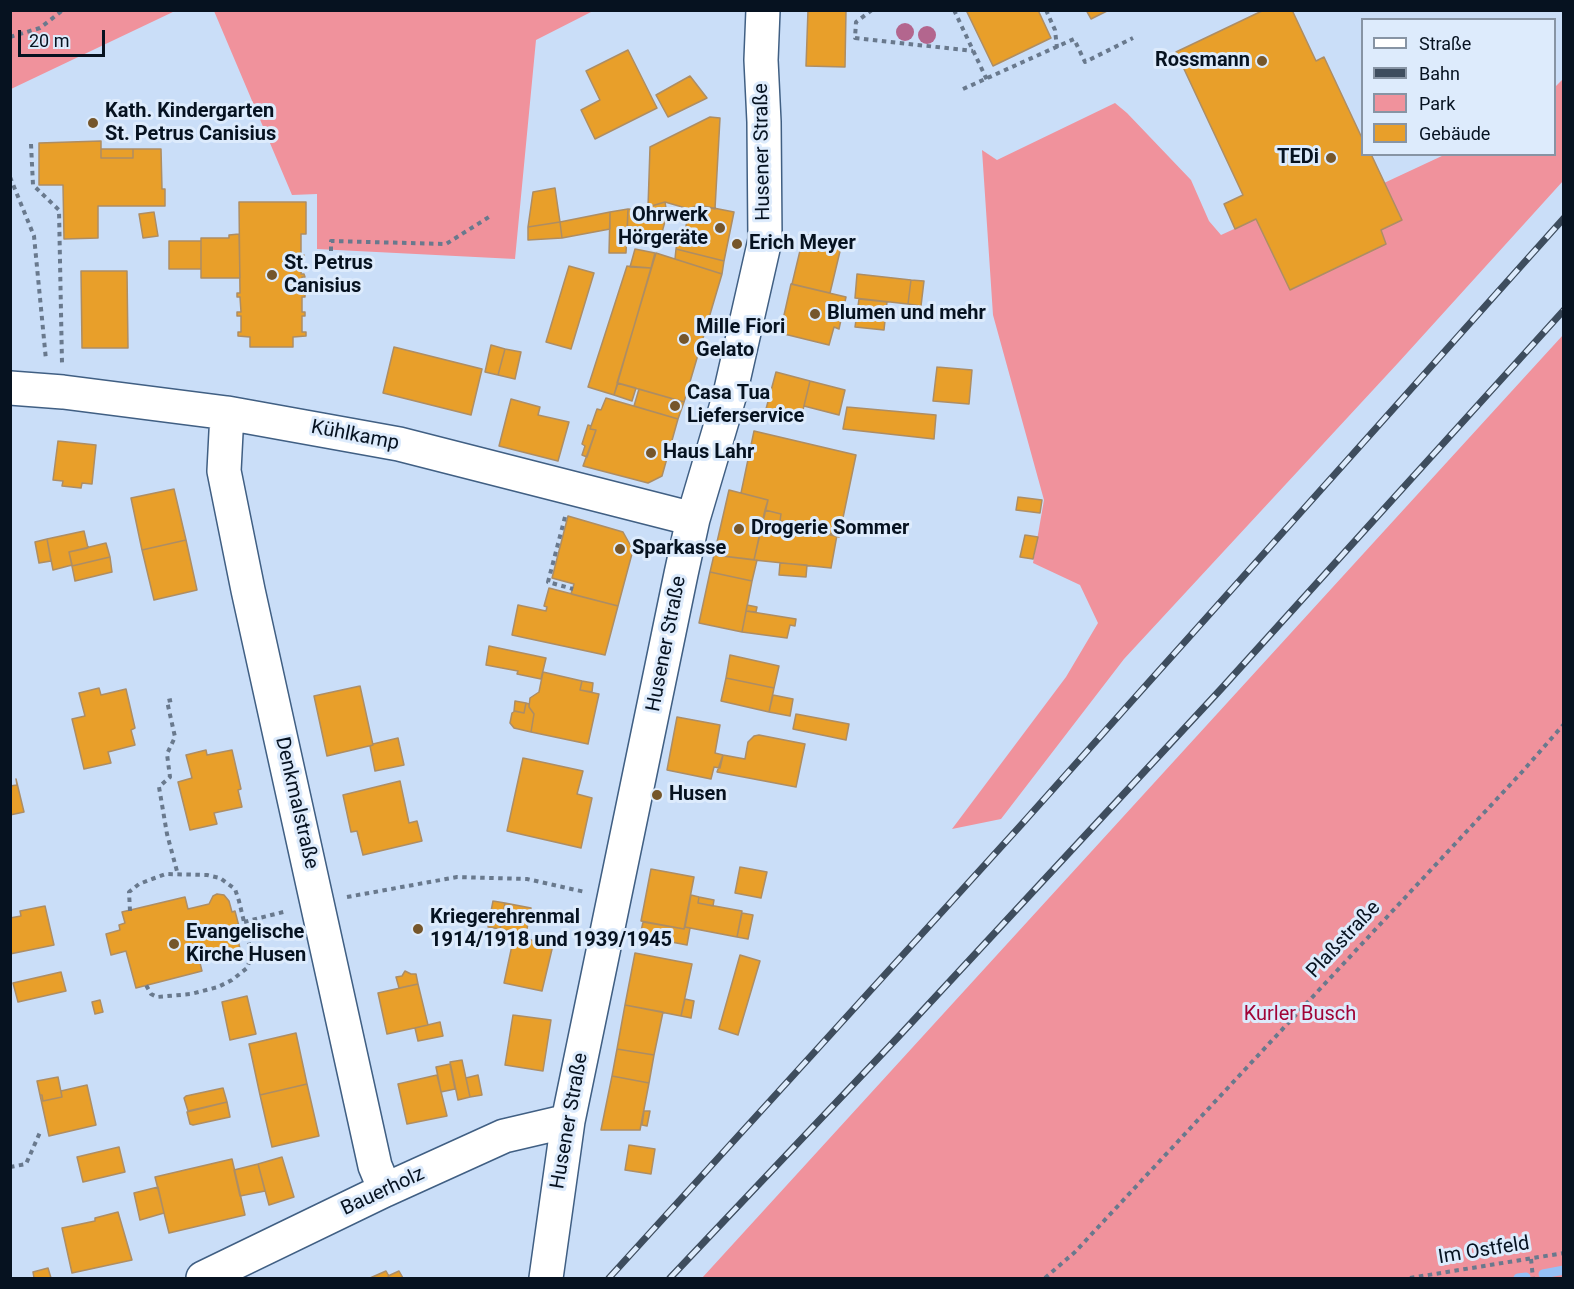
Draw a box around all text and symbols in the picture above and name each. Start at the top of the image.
scale bar [21,18,108,56]
legend [1361,18,1556,156]
text: 20 m [29,30,69,51]
text: Straße [1419,33,1471,54]
place label: Rossmann [1155,49,1250,73]
marker: Rossmann [1255,54,1269,68]
text: Bahn [1419,63,1460,84]
street label: Husener Straße [750,83,776,221]
text: Park [1419,93,1455,114]
place label: Kath. Kindergarten St. Petrus Canisius [105,100,276,147]
marker: Kath. Kindergarten St. Petrus Canisius [86,116,100,130]
text: Gebäude [1419,123,1490,144]
place label: TEDi [1277,146,1319,170]
marker: TEDi [1324,151,1338,165]
place label: Ohrwerk Hörgeräte [618,204,708,251]
marker: Ohrwerk Hörgeräte [713,221,727,235]
place label: Erich Meyer [749,232,856,256]
marker: Erich Meyer [730,237,744,251]
place label: St. Petrus Canisius [284,252,373,299]
marker: St. Petrus Canisius [265,268,279,282]
place label: Blumen und mehr [827,302,986,326]
marker: Blumen und mehr [808,307,822,321]
place label: Mille Fiori Gelato [696,316,785,363]
marker: Mille Fiori Gelato [677,332,691,346]
place label: Casa Tua Lieferservice [687,382,804,429]
marker: Casa Tua Lieferservice [668,399,682,413]
street label: Kühlkamp [309,416,401,456]
place label: Haus Lahr [663,441,754,465]
marker: Haus Lahr [644,446,658,460]
place label: Drogerie Sommer [751,517,909,541]
marker: Drogerie Sommer [732,522,746,536]
place label: Sparkasse [632,537,726,561]
marker: Sparkasse [613,542,627,556]
street label: Husener Straße [642,574,692,714]
street label: Denkmalstraße [269,735,323,871]
place label: Husen [669,783,727,807]
marker: Husen [650,788,664,802]
street label: Plaßstraße [1302,896,1386,984]
place label: Kriegerehrenmal 1914/1918 und 1939/1945 [430,906,672,953]
place label: Evangelische Kirche Husen [186,921,306,968]
marker: Kriegerehrenmal 1914/1918 und 1939/1945 [411,922,425,936]
marker: Evangelische Kirche Husen [167,937,181,951]
park label: Kurler Busch [1244,1003,1356,1027]
street label: Husener Straße [546,1051,594,1191]
street label: Bauerholz [338,1162,428,1222]
street label: Im Ostfeld [1437,1232,1531,1270]

